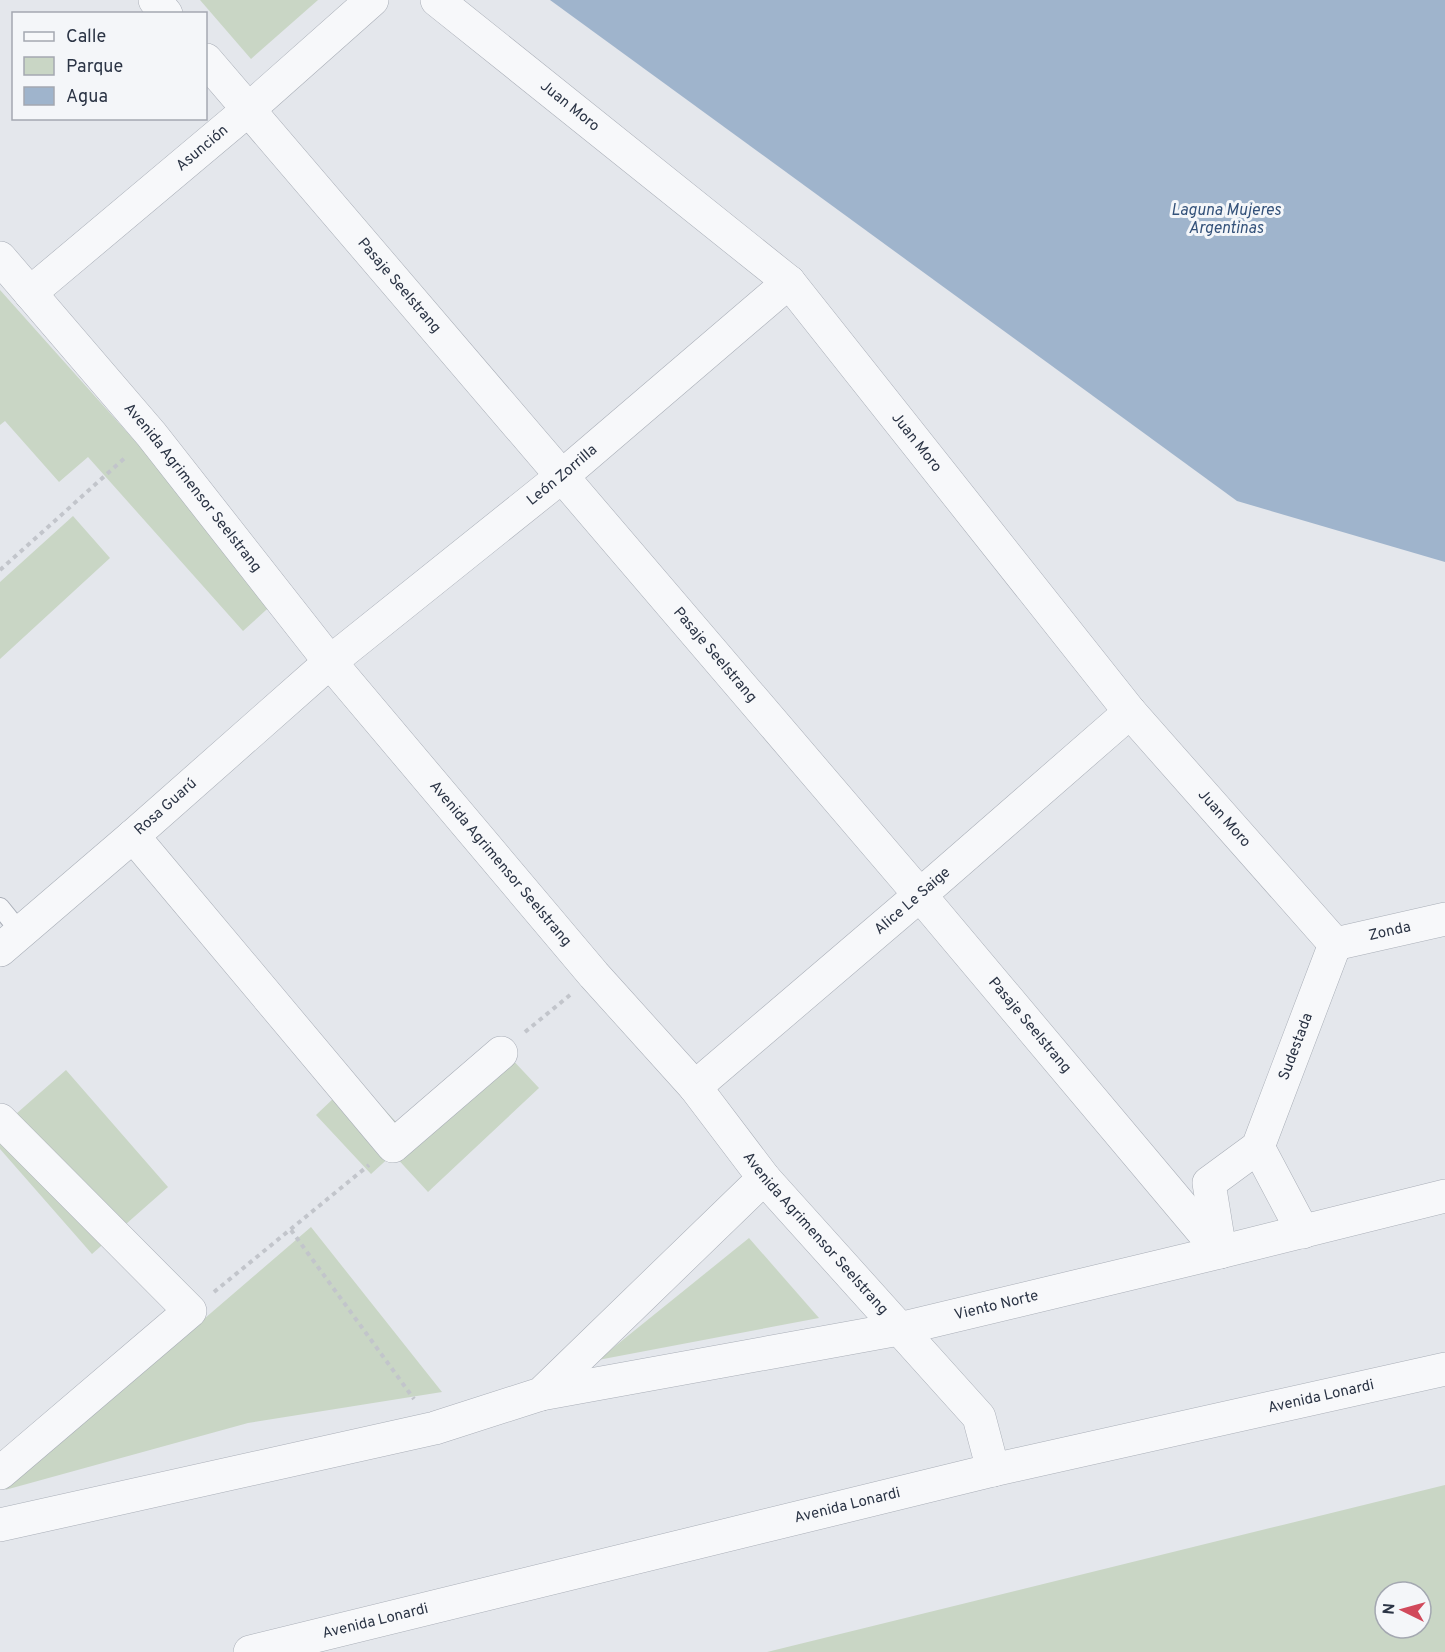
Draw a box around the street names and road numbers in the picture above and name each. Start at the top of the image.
street label: Juan Moro [536,77,603,136]
street label: Asunción [172,121,232,176]
street label: Pasaje Seelstrang [353,234,445,337]
street label: Avenida Agrimensor Seelstrang [119,399,266,576]
street label: Juan Moro [887,409,946,476]
street label: León Zorrilla [523,441,601,510]
street label: Pasaje Seelstrang [669,604,761,707]
street label: Rosa Guarú [131,774,201,840]
street label: Avenida Agrimensor Seelstrang [425,777,575,951]
street label: Juan Moro [1193,786,1255,851]
street label: Alice Le Saige [871,863,954,939]
street label: Zonda [1367,918,1413,946]
street label: Pasaje Seelstrang [984,974,1075,1077]
street label: Sudestada [1275,1010,1317,1083]
street label: Avenida Agrimensor Seelstrang [738,1148,892,1319]
street label: Viento Norte [952,1286,1040,1325]
street label: Avenida Lonardi [1266,1376,1376,1418]
street label: Avenida Lonardi [792,1484,902,1528]
street label: Avenida Lonardi [320,1599,430,1643]

